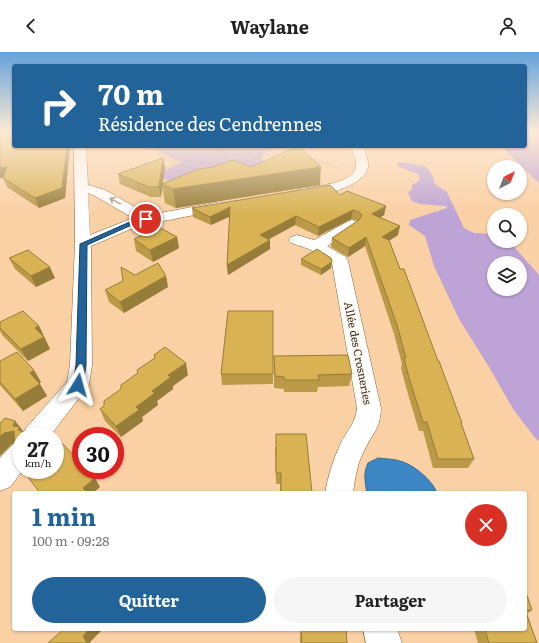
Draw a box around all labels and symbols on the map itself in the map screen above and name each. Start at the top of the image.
north arrow [487,160,527,200]
one-way arrow [109,197,121,205]
pin [129,202,163,236]
street label: Allée des Crosneries [341,300,377,406]
position arrow [57,364,99,406]
speed limit sign: 30 [72,427,124,479]

